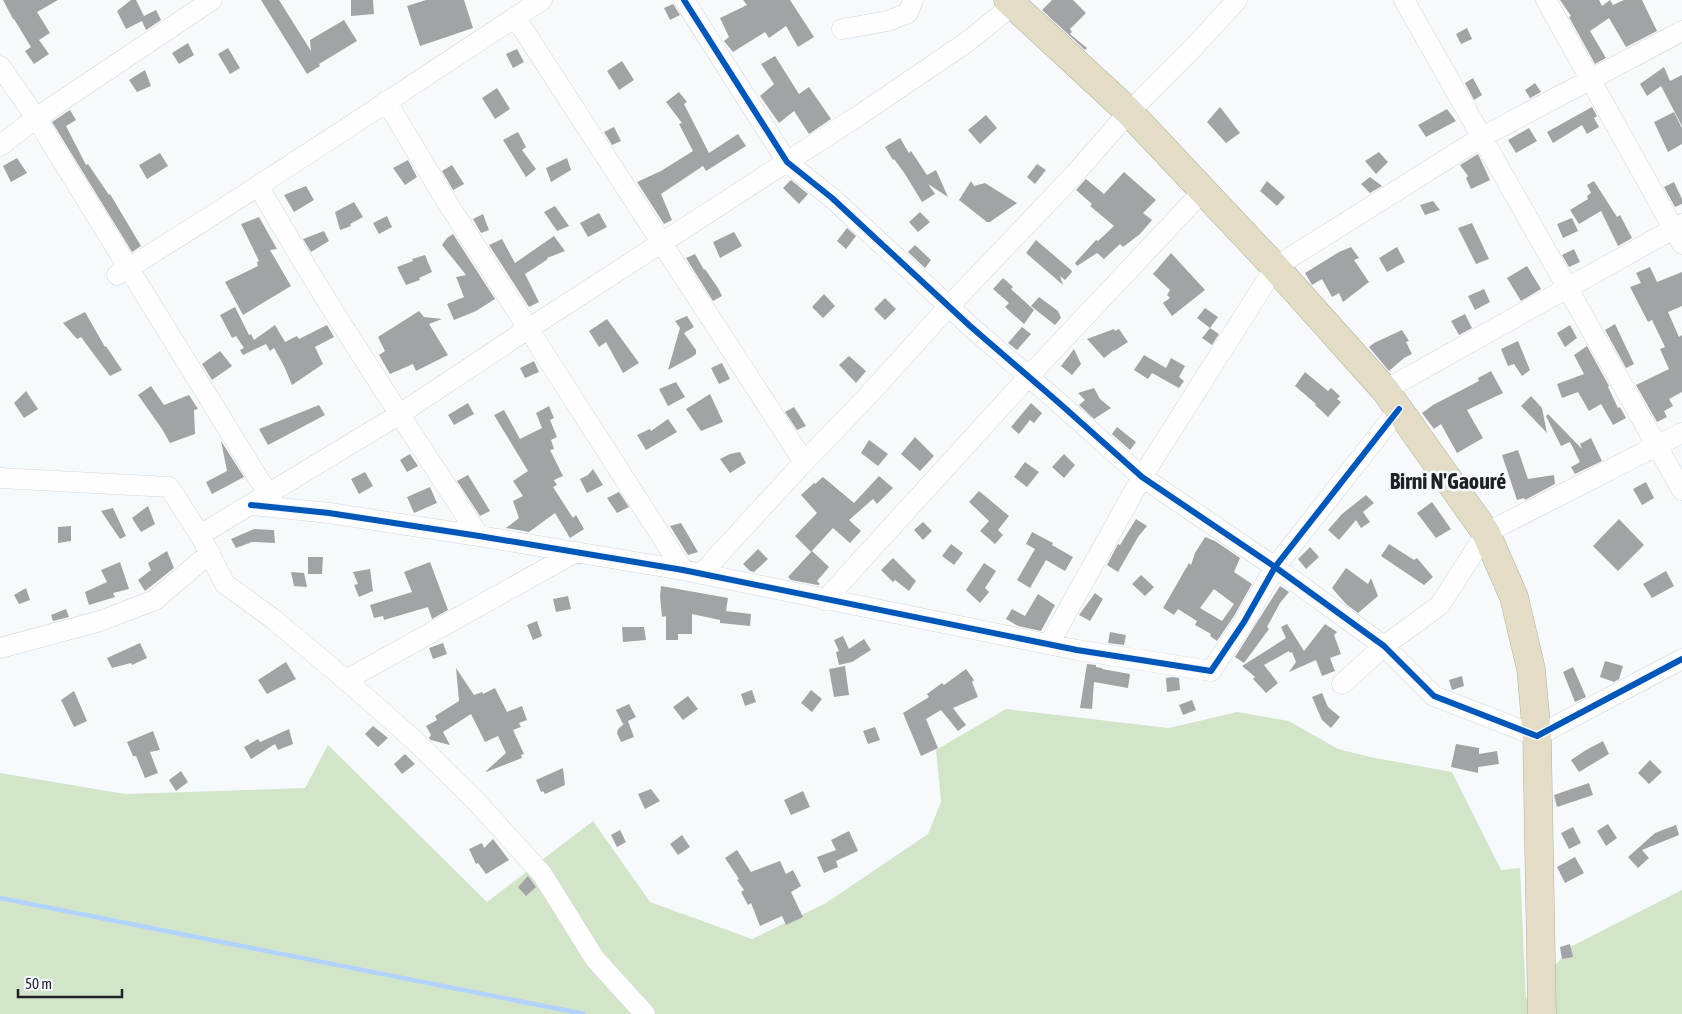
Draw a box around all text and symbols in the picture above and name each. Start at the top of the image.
district label: Birni N'Gaouré [1390,468,1506,494]
scale bar [18,966,121,998]
text: 50 m [25,975,52,992]

